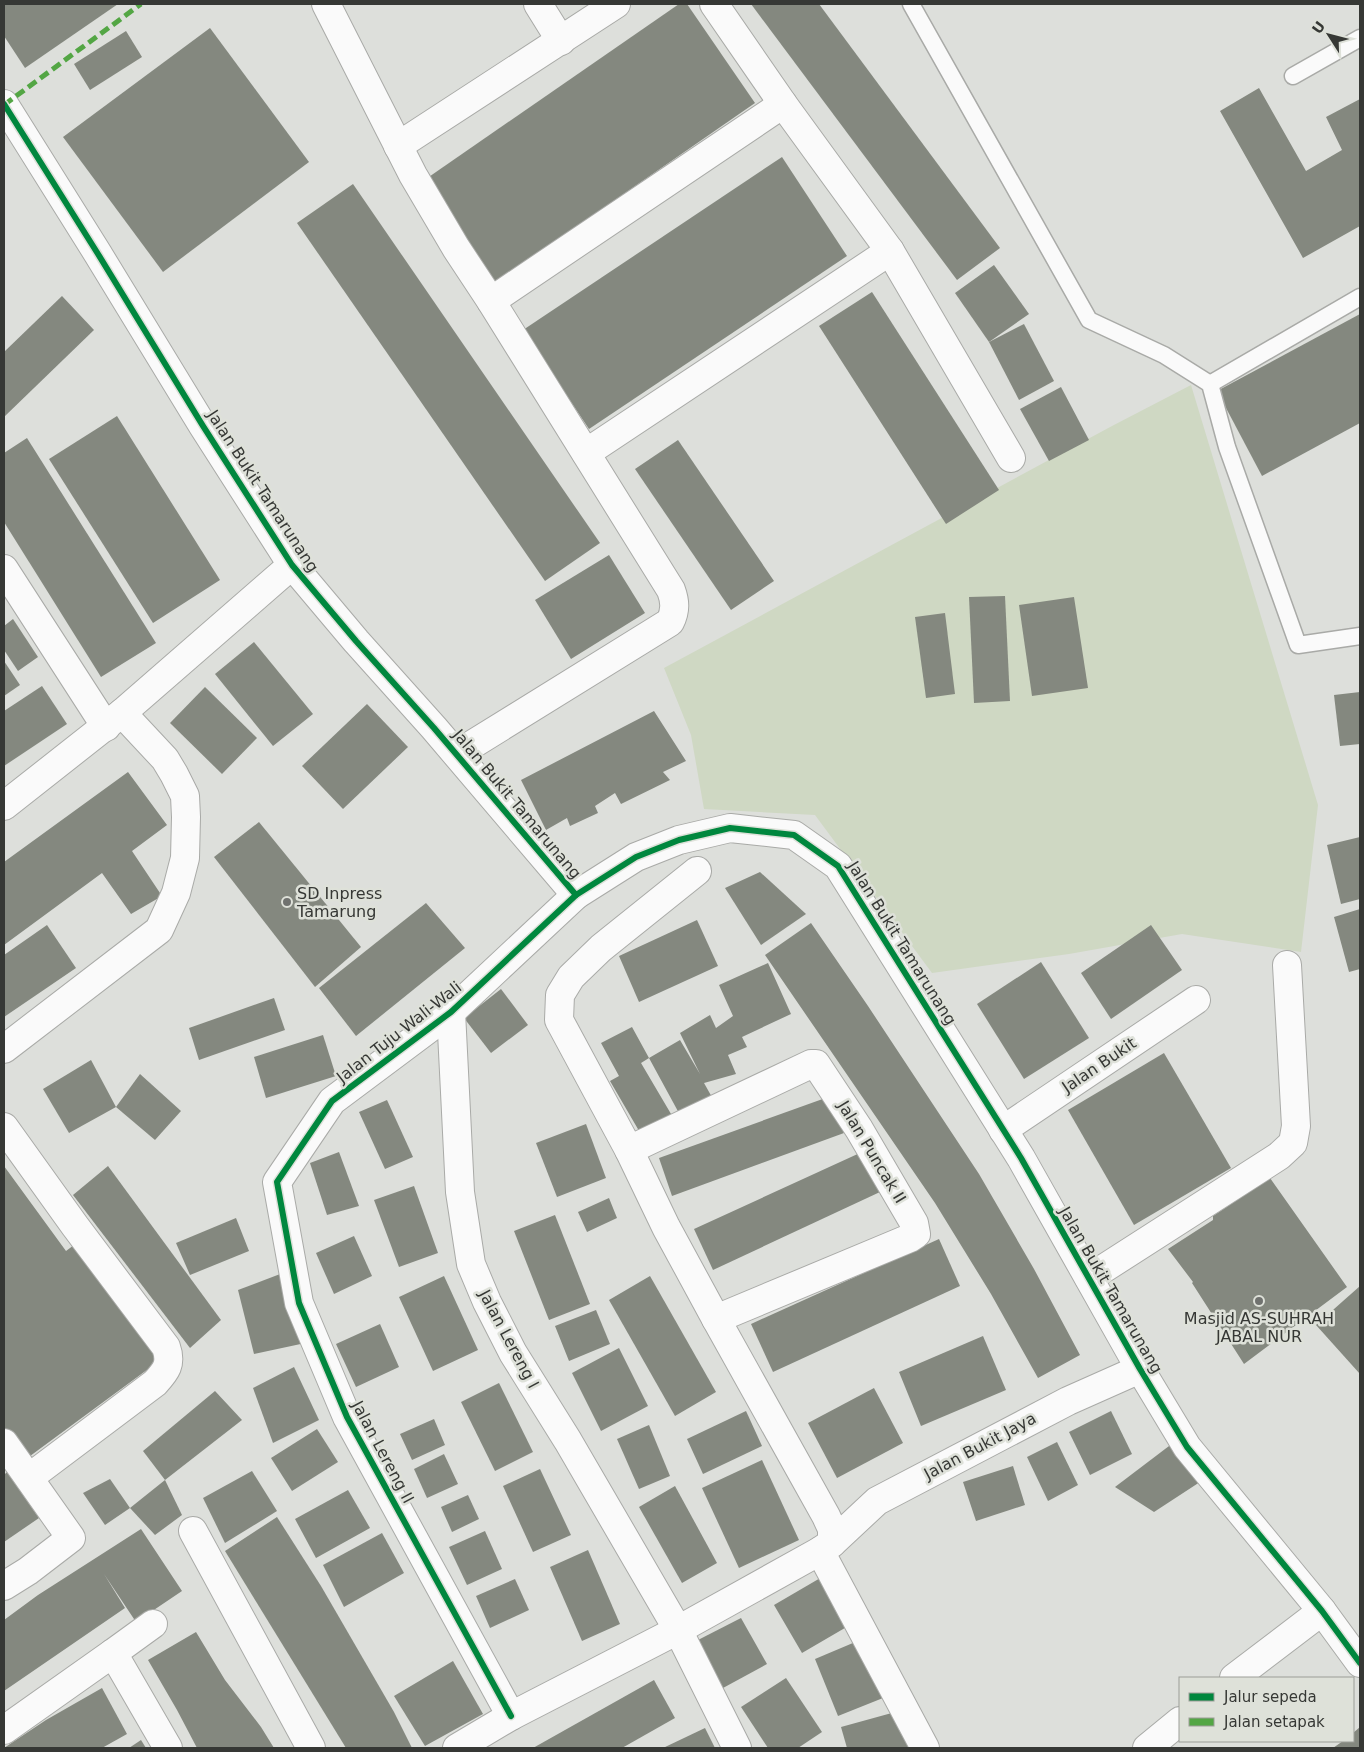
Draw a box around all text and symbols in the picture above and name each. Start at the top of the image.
north arrow [1304,10,1354,60]
text: U [1309,18,1328,37]
street label: Jalan Bukit Tamarunang [203,406,323,576]
street label: Jalan Bukit Tamarunang [448,725,585,883]
street label: Jalan Bukit Tamarunang [843,857,960,1028]
place label: SD Inpress Tamarung [296,884,382,921]
marker: SD Inpress Tamarung [281,896,293,908]
street label: Jalan Tuju Wali-Wali [332,977,465,1087]
street label: Jalan Bukit [1058,1033,1140,1097]
street label: Jalan Puncak II [833,1097,910,1207]
street label: Jalan Bukit Tamarunang [1055,1202,1167,1377]
street label: Jalan Lereng I [475,1286,543,1391]
marker: Masjid AS-SUHRAH JABAL NUR [1253,1295,1265,1307]
place label: Masjid AS-SUHRAH JABAL NUR [1184,1309,1334,1346]
street label: Jalan Lereng II [348,1397,418,1507]
street label: Jalan Bukit Jaya [920,1409,1039,1484]
legend [1179,1677,1354,1742]
text: Jalur sepeda [1223,1688,1317,1706]
text: Jalan setapak [1223,1713,1325,1731]

